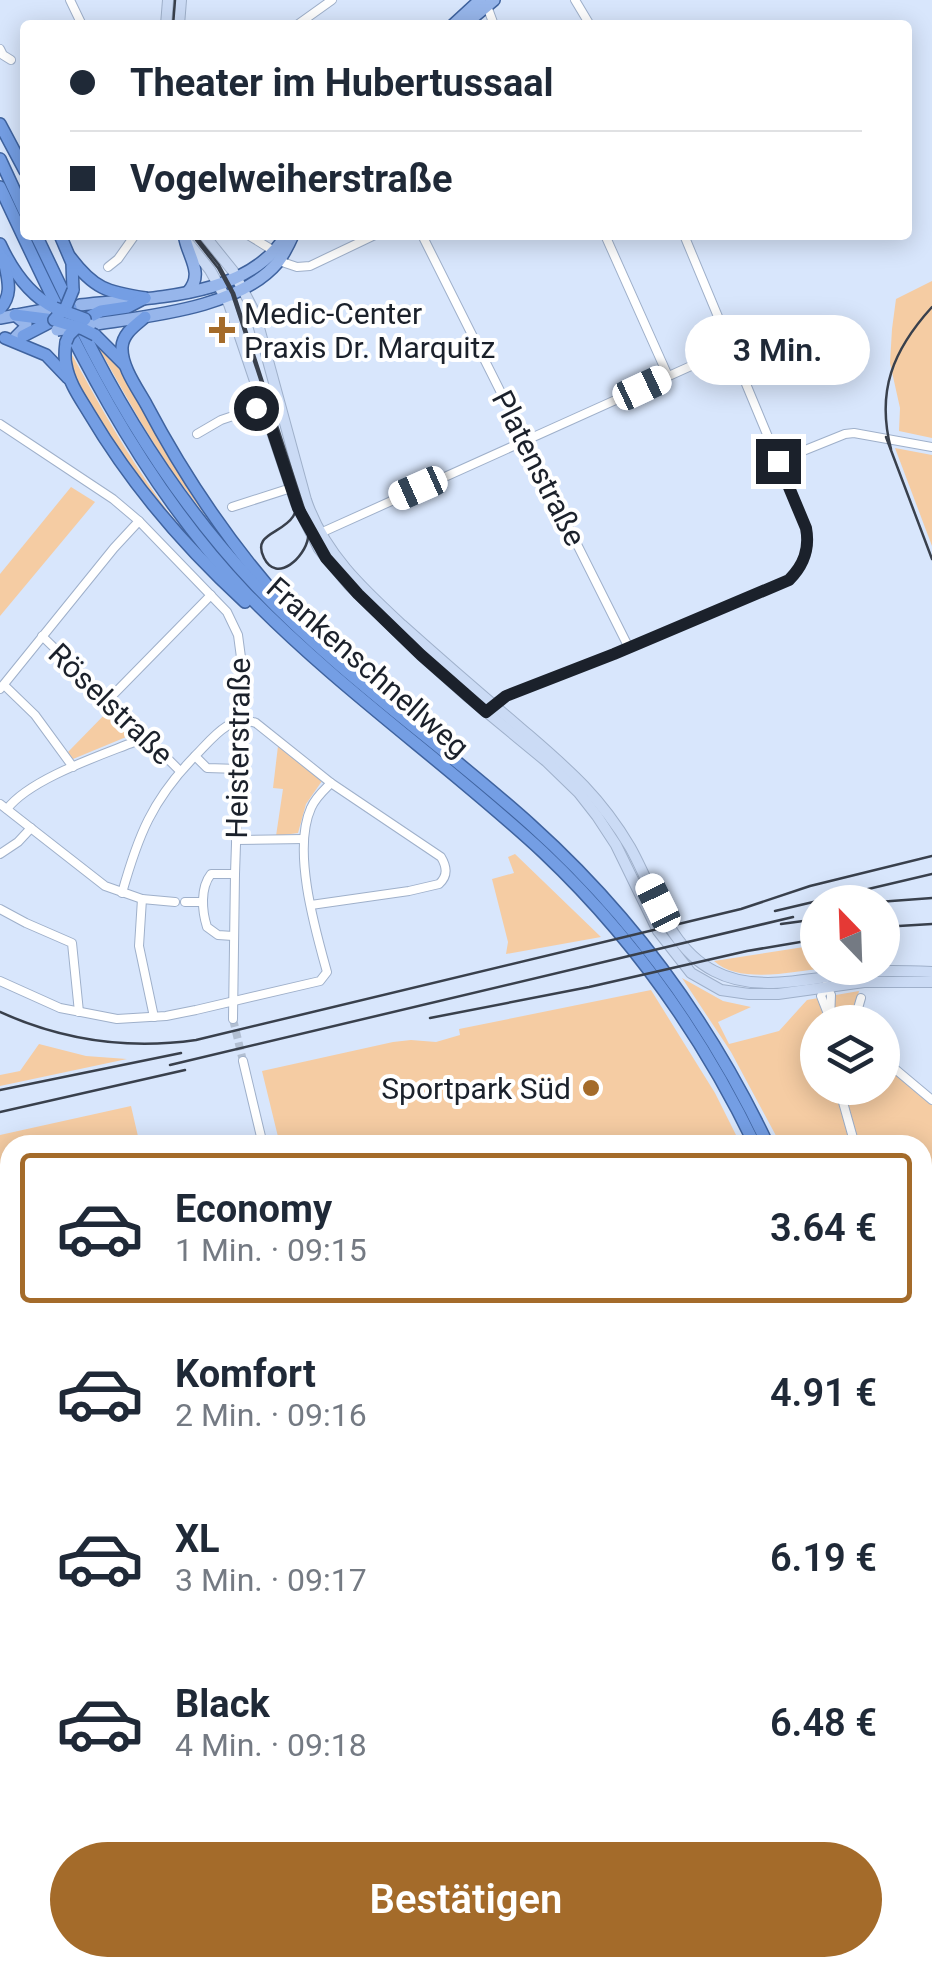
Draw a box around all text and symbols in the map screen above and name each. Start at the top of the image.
text: Theater im Hubertussaal [130,61,554,105]
text: Vogelweiherstraße [130,157,452,201]
place label: Medic-Center Praxis Dr. Marquitz [244,296,495,365]
callout: 3 Min. [686,316,870,386]
marker: Medic-Center Praxis Dr. Marquitz [209,317,235,343]
text: 3 Min. [733,331,822,369]
car [608,362,676,414]
street label: Platenstraße [485,384,593,552]
route start [234,386,279,431]
route end [756,439,801,484]
car [384,462,452,514]
street label: Frankenschnellweg [260,570,476,764]
street label: Röselstraße [42,636,180,772]
street label: Heisterstraße [219,657,257,839]
car [631,869,685,937]
north arrow [800,885,900,985]
map controls [800,885,900,1105]
button: layers [800,1005,900,1105]
place label: Sportpark Süd [381,1071,571,1106]
marker: Sportpark Süd [580,1077,602,1099]
icon: car [55,1183,145,1273]
text: Economy [175,1187,332,1231]
text: 3.64 € [770,1206,877,1250]
text: 1 Min. · 09:15 [175,1231,367,1269]
icon: car [55,1348,145,1438]
text: Komfort [175,1352,316,1396]
text: 4.91 € [770,1371,877,1415]
text: 2 Min. · 09:16 [175,1396,367,1434]
icon: car [55,1513,145,1603]
text: XL [175,1517,220,1561]
text: 6.19 € [770,1536,877,1580]
text: 3 Min. · 09:17 [175,1561,367,1599]
icon: car [55,1678,145,1768]
text: Black [175,1682,270,1726]
text: 6.48 € [770,1701,877,1745]
text: 4 Min. · 09:18 [175,1726,367,1764]
button: Bestätigen [50,1842,882,1957]

